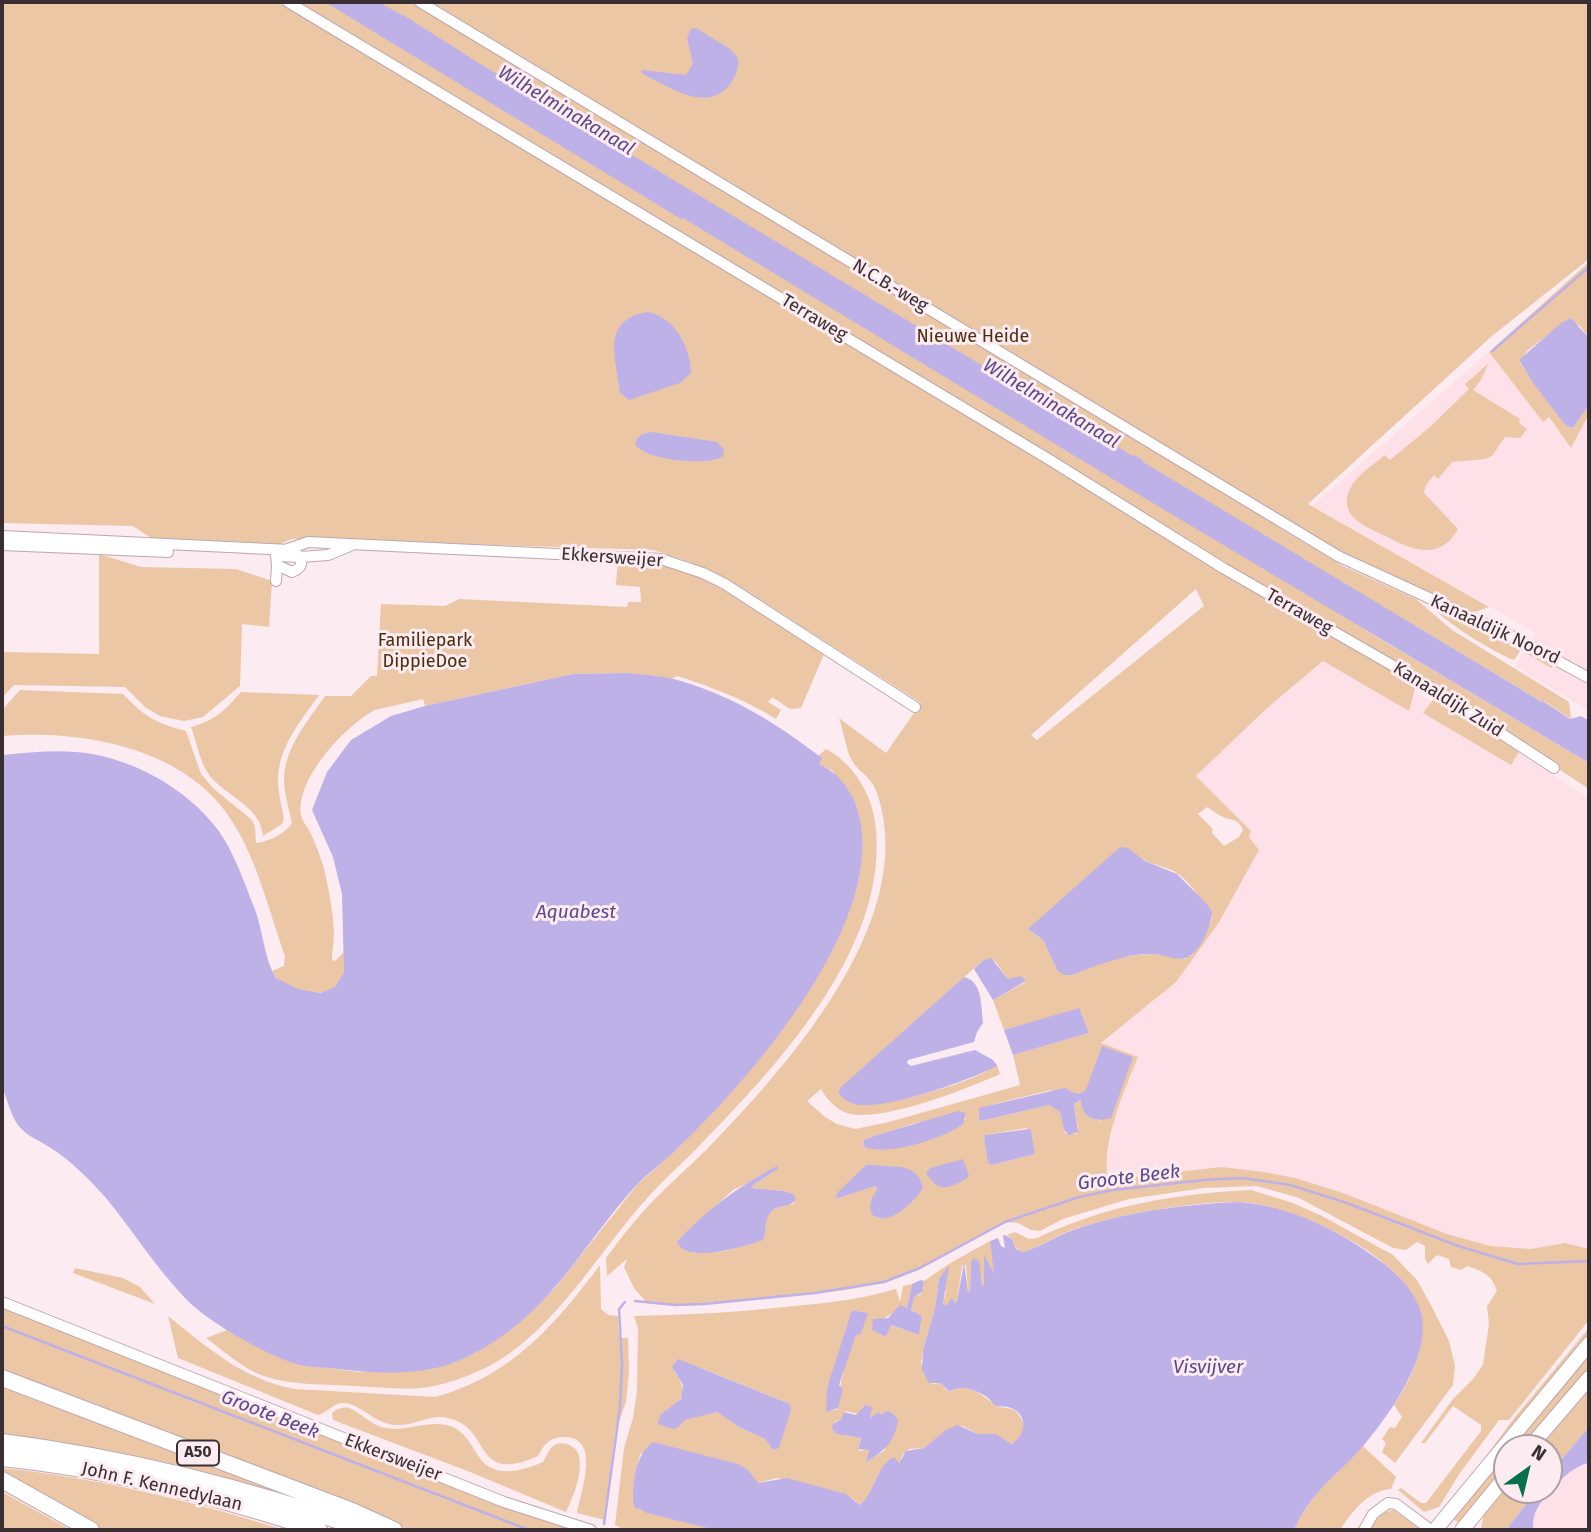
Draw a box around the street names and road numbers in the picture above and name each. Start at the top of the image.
street label: N.C.B.-weg [848,255,932,317]
street label: Terraweg [777,290,851,346]
street label: Ekkersweijer [560,544,664,572]
street label: Terraweg [1262,584,1336,640]
street label: Kanaaldijk Noord [1427,590,1563,670]
street label: Kanaaldijk Zuid [1389,658,1507,742]
street label: Ekkersweijer [341,1430,445,1486]
road number: A50 [177,1441,219,1466]
street label: John F. Kennedylaan [80,1458,244,1516]

